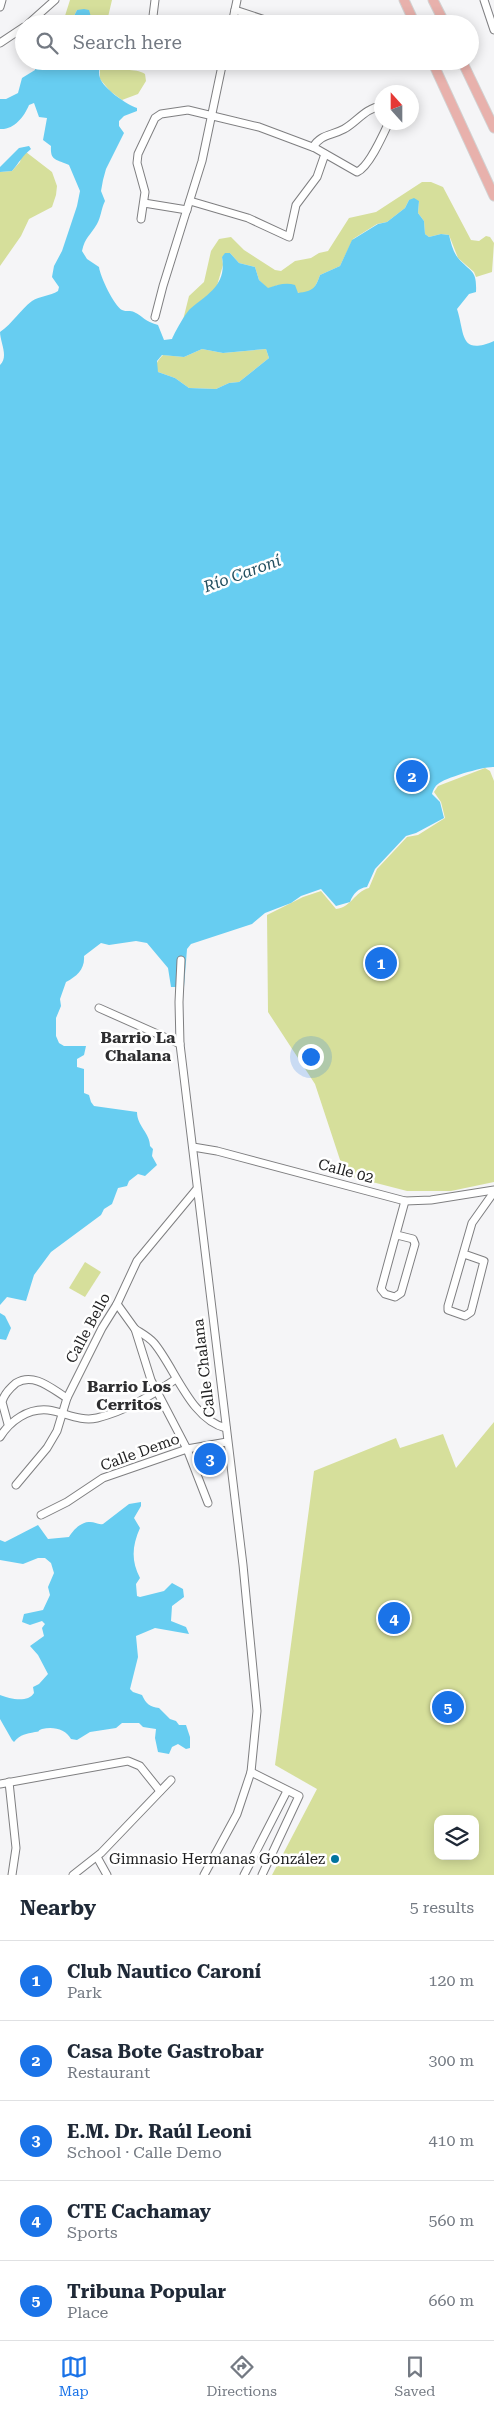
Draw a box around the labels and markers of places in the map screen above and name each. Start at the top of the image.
pin: 2 [396,757,428,795]
pin: 1 [365,944,397,982]
pin: 3 [194,1440,226,1478]
pin: 4 [378,1599,410,1637]
pin: 5 [432,1688,464,1726]
place label: Gimnasio Hermanas González [109,1850,325,1868]
marker: Gimnasio Hermanas González [329,1853,341,1865]

